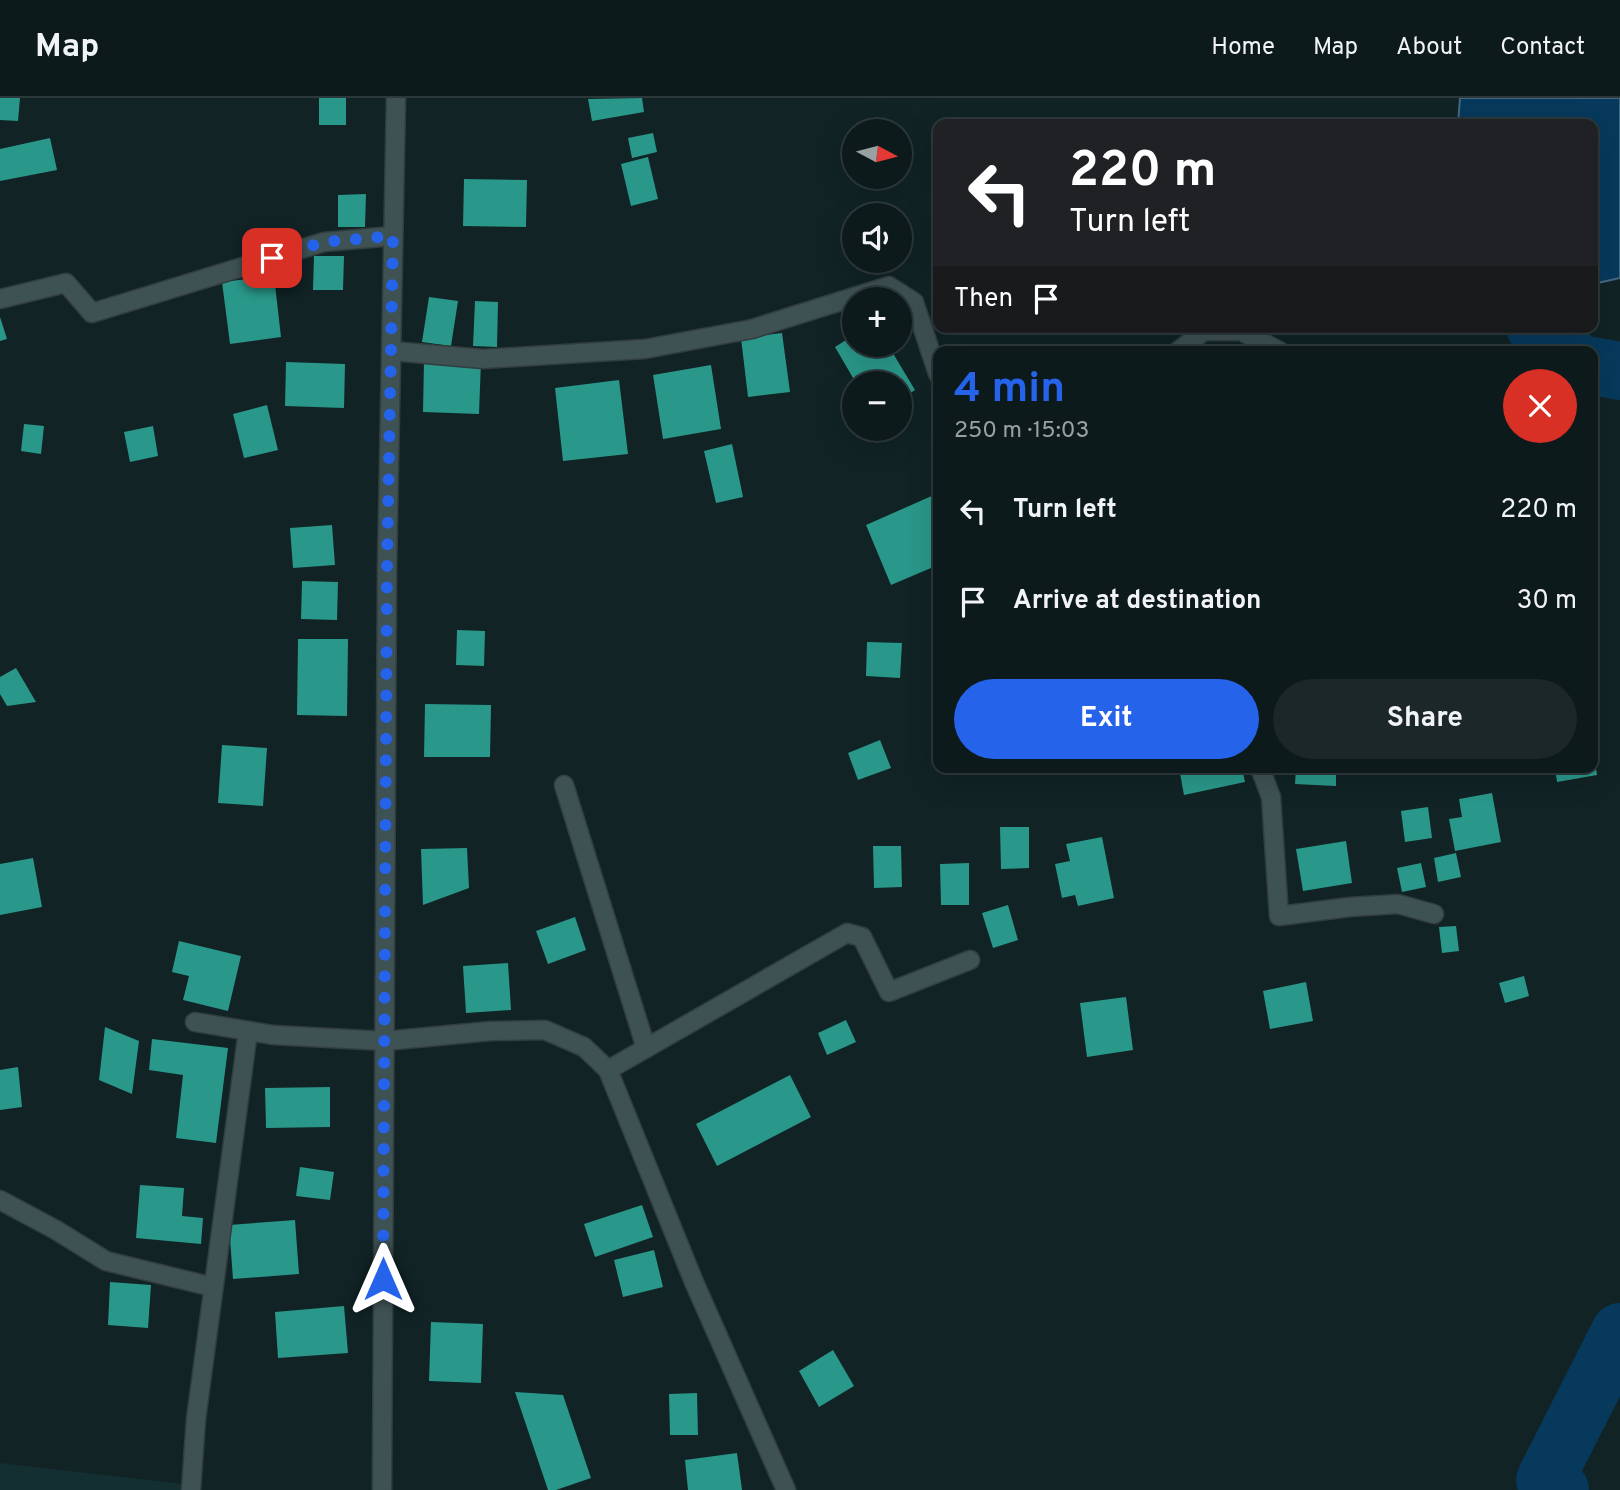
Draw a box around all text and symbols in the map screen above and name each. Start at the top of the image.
text: Map [35,27,99,69]
text: Home [1211,33,1275,63]
text: Map [1313,33,1358,63]
text: About [1396,33,1462,63]
text: Contact [1500,33,1585,63]
north arrow [842,119,912,189]
map controls [842,119,912,441]
text: 220 m [1069,142,1216,204]
icon: left [954,147,1045,238]
button: sound [842,203,912,273]
text: Turn left [1069,203,1190,243]
pin [242,228,302,288]
icon: arrive [253,239,291,277]
icon: arrive [1027,280,1065,318]
text: Then [954,283,1013,316]
button: + [842,287,912,357]
text: 4 min [954,364,1065,417]
button: close [1503,369,1577,443]
button: − [842,371,912,441]
text: 250 m · 15:03 [954,417,1089,446]
icon: left [954,492,992,530]
text: Turn left [1013,494,1117,527]
text: 220 m [1500,494,1577,527]
icon: arrive [954,583,992,621]
text: Arrive at destination [1013,585,1261,618]
text: 30 m [1517,585,1577,618]
button: Exit [954,679,1259,759]
button: Share [1273,679,1577,759]
position arrow [346,1242,420,1316]

